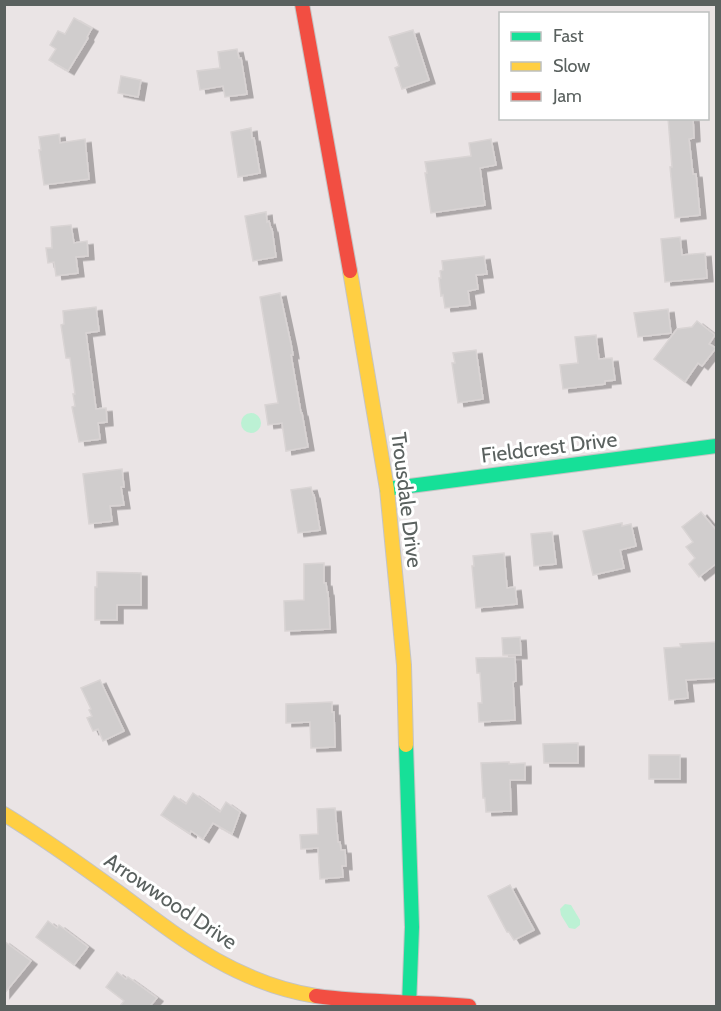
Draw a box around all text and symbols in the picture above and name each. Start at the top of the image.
legend [499,12,709,120]
text: Fast [553,25,584,47]
text: Slow [553,55,590,77]
text: Jam [552,85,582,107]
street label: Fieldcrest Drive [480,426,619,468]
street label: Trousdale Drive [386,431,428,569]
street label: Arrowwood Drive [100,847,242,955]

